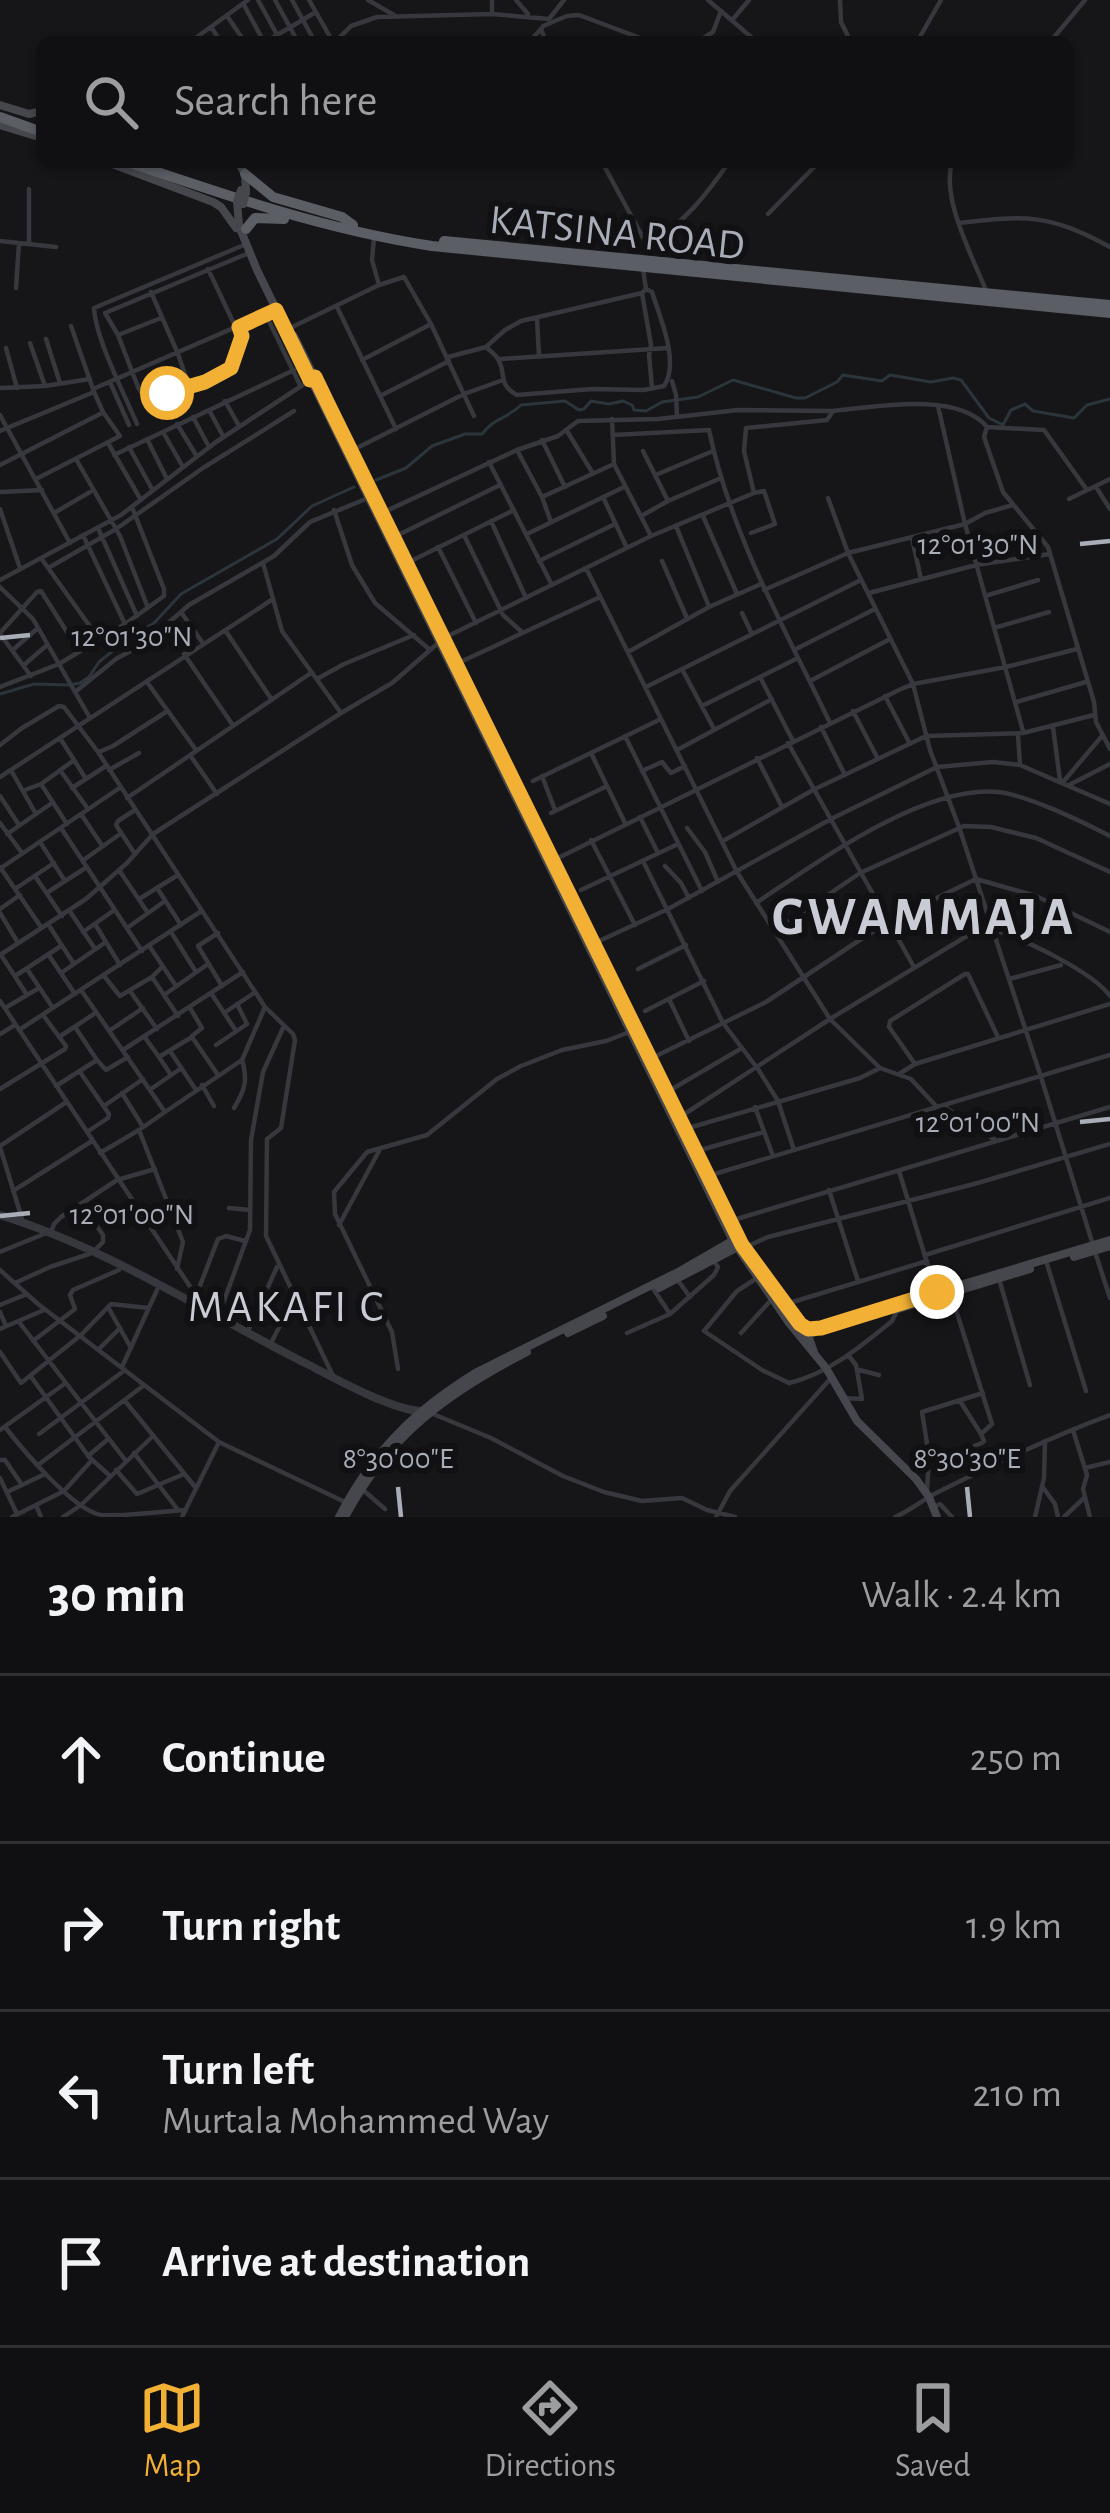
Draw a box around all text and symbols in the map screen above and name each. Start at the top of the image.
search box [36,36,1074,168]
icon: search [78,69,144,135]
text: Search here [174,79,377,124]
street label: KATSINA ROAD [487,199,747,267]
route start [140,366,194,420]
text: 12°01'30"N [918,530,1039,560]
text: 12°01'30"N [72,622,193,652]
district label: GWAMMAJA [772,891,1076,945]
text: 12°01'00"N [916,1108,1040,1138]
text: 12°01'00"N [70,1200,194,1230]
route end [910,1265,964,1319]
district label: MAKAFI C [188,1285,386,1330]
text: 8°30'00"E [343,1444,453,1474]
text: 8°30'30"E [913,1444,1021,1474]
text: 30 min [48,1570,186,1621]
text: Walk · 2.4 km [861,1576,1062,1615]
icon: ahead [48,1726,114,1792]
text: Continue [162,1736,326,1781]
text: 250 m [970,1739,1062,1778]
icon: right [48,1894,114,1960]
text: Turn right [162,1904,340,1949]
text: 1.9 km [966,1907,1062,1946]
text: Turn left [162,2048,314,2093]
icon: left [48,2062,114,2128]
text: 210 m [973,2075,1062,2114]
text: Murtala Mohammed Way [162,2102,549,2141]
icon: arrive [48,2230,114,2296]
text: Arrive at destination [162,2240,530,2285]
tab: Map [139,2375,205,2487]
tab: Directions [484,2375,616,2487]
tab: Saved [895,2375,970,2487]

